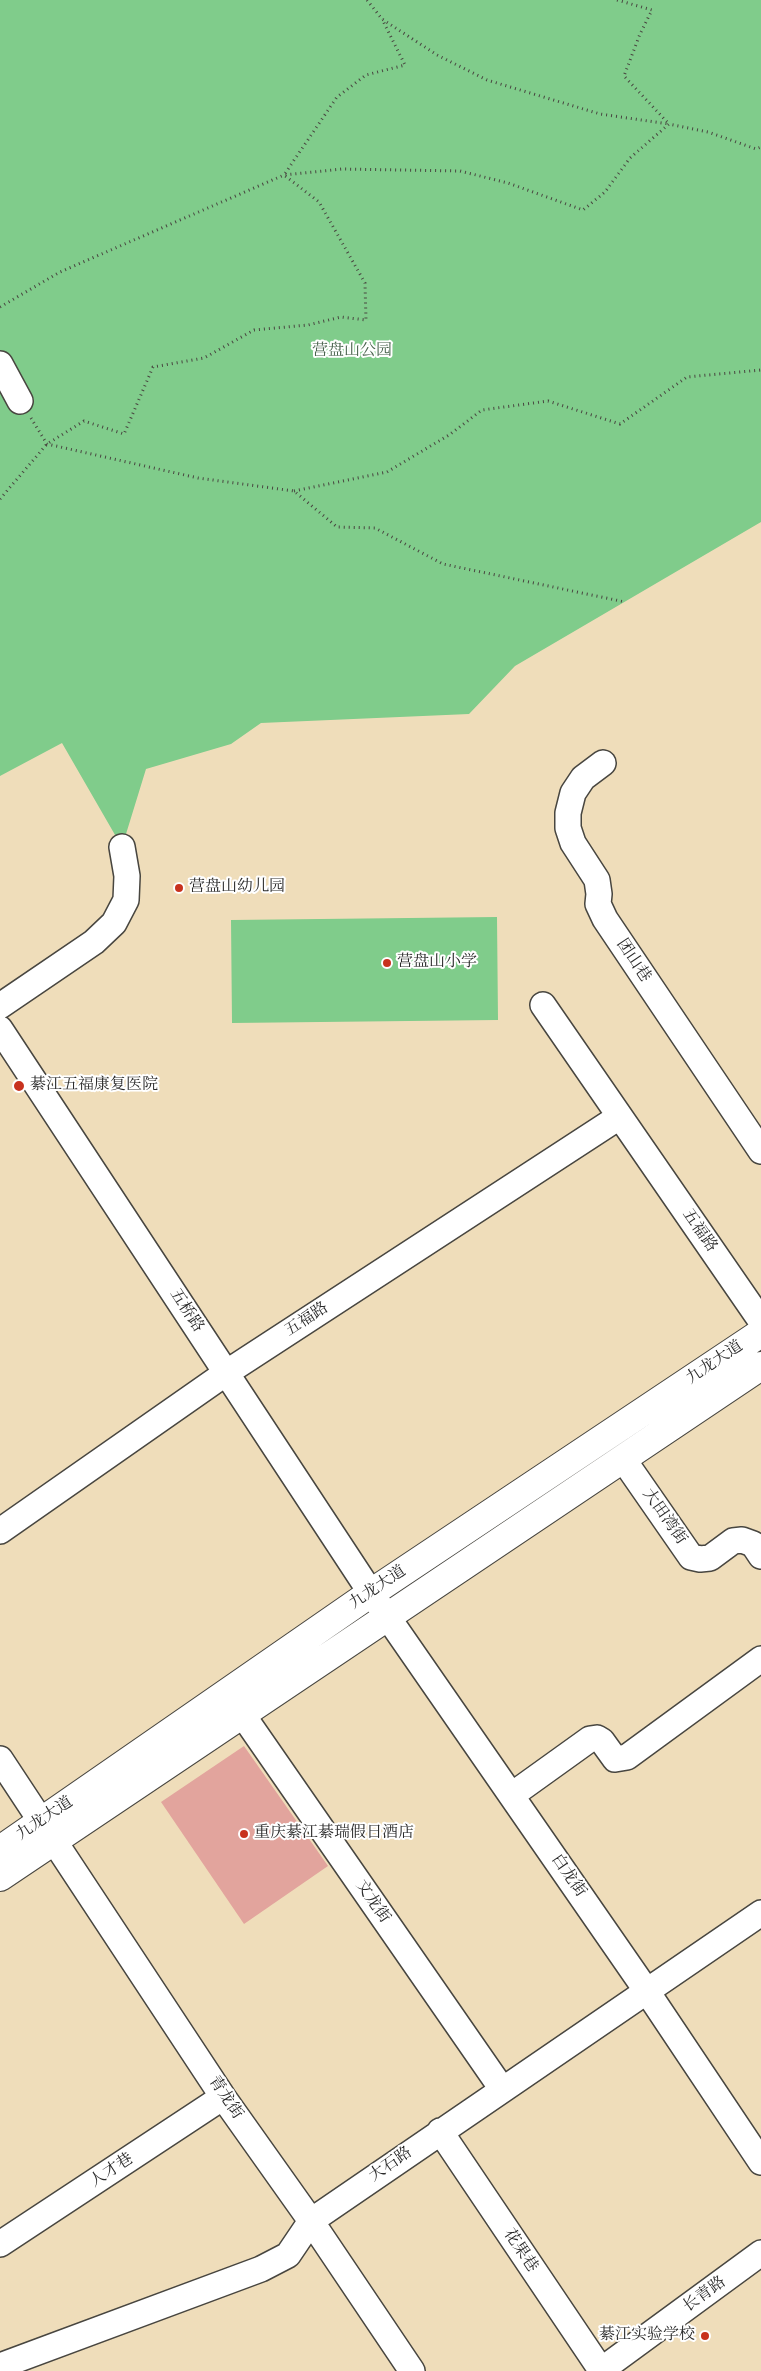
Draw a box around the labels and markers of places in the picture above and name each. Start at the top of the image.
place label: 营盘山幼儿园 [189,878,285,898]
marker: 营盘山幼儿园 [173,882,185,894]
place label: 营盘山小学 [397,953,477,973]
marker: 营盘山小学 [381,957,393,969]
place label: 綦江五福康复医院 [30,1076,158,1096]
marker: 綦江五福康复医院 [12,1079,26,1093]
place label: 重庆綦江綦瑞假日酒店 [254,1824,414,1844]
marker: 重庆綦江綦瑞假日酒店 [238,1828,250,1840]
place label: 綦江实验学校 [599,2326,695,2346]
marker: 綦江实验学校 [699,2330,711,2342]

